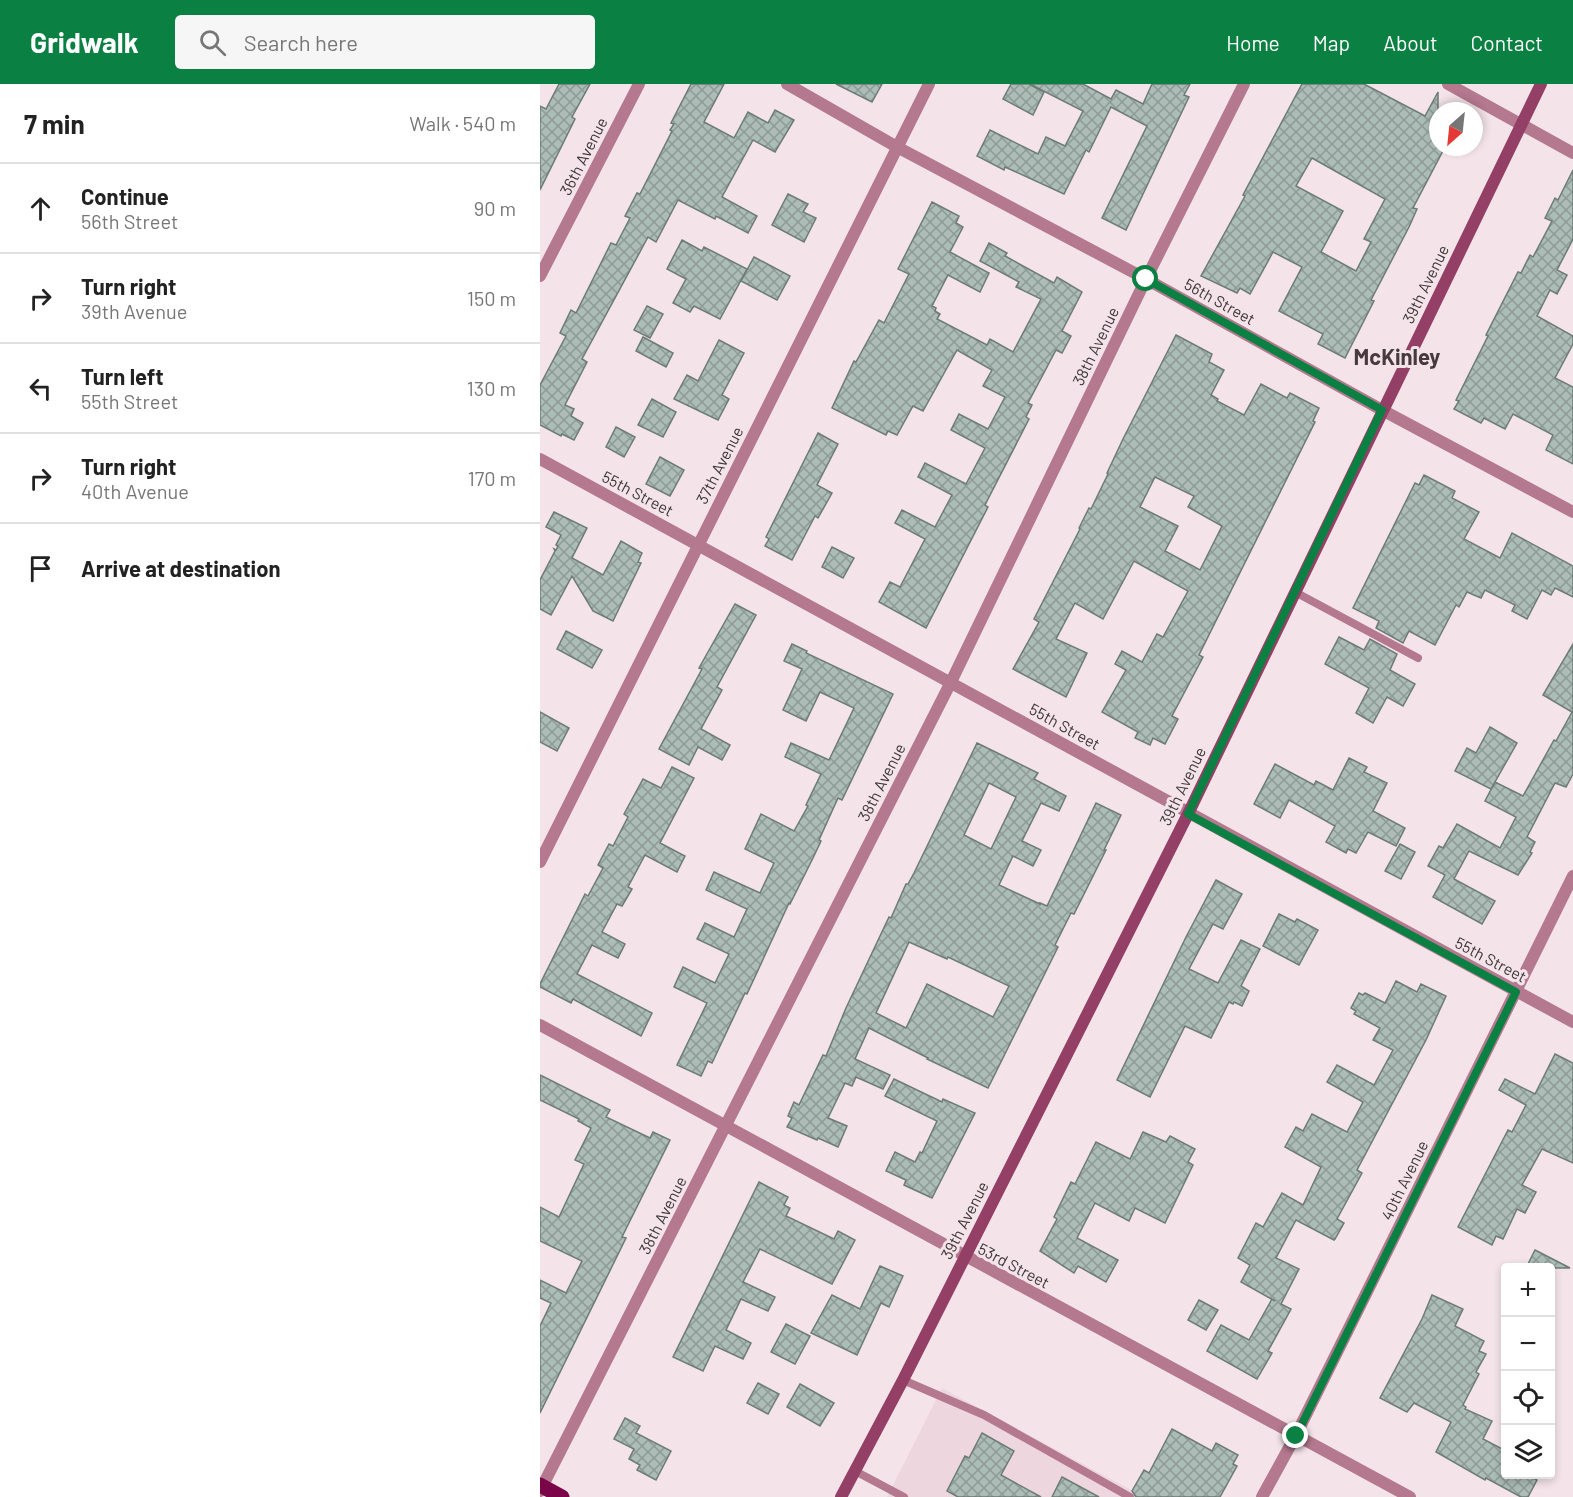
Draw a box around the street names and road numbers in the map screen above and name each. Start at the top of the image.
street label: 36th Avenue [555,114,611,198]
street label: 39th Avenue [1398,242,1452,326]
street label: 56th Street [1181,274,1259,328]
street label: 38th Avenue [1068,304,1122,388]
street label: 37th Avenue [691,423,747,507]
street label: 55th Street [599,466,677,520]
street label: 55th Street [1026,699,1104,753]
street label: 38th Avenue [853,740,909,824]
street label: 39th Avenue [1155,744,1209,828]
street label: 55th Street [1452,932,1530,986]
street label: 40th Avenue [1377,1137,1431,1223]
street label: 38th Avenue [634,1173,690,1257]
street label: 39th Avenue [936,1178,992,1262]
street label: 53rd Street [975,1238,1053,1292]

